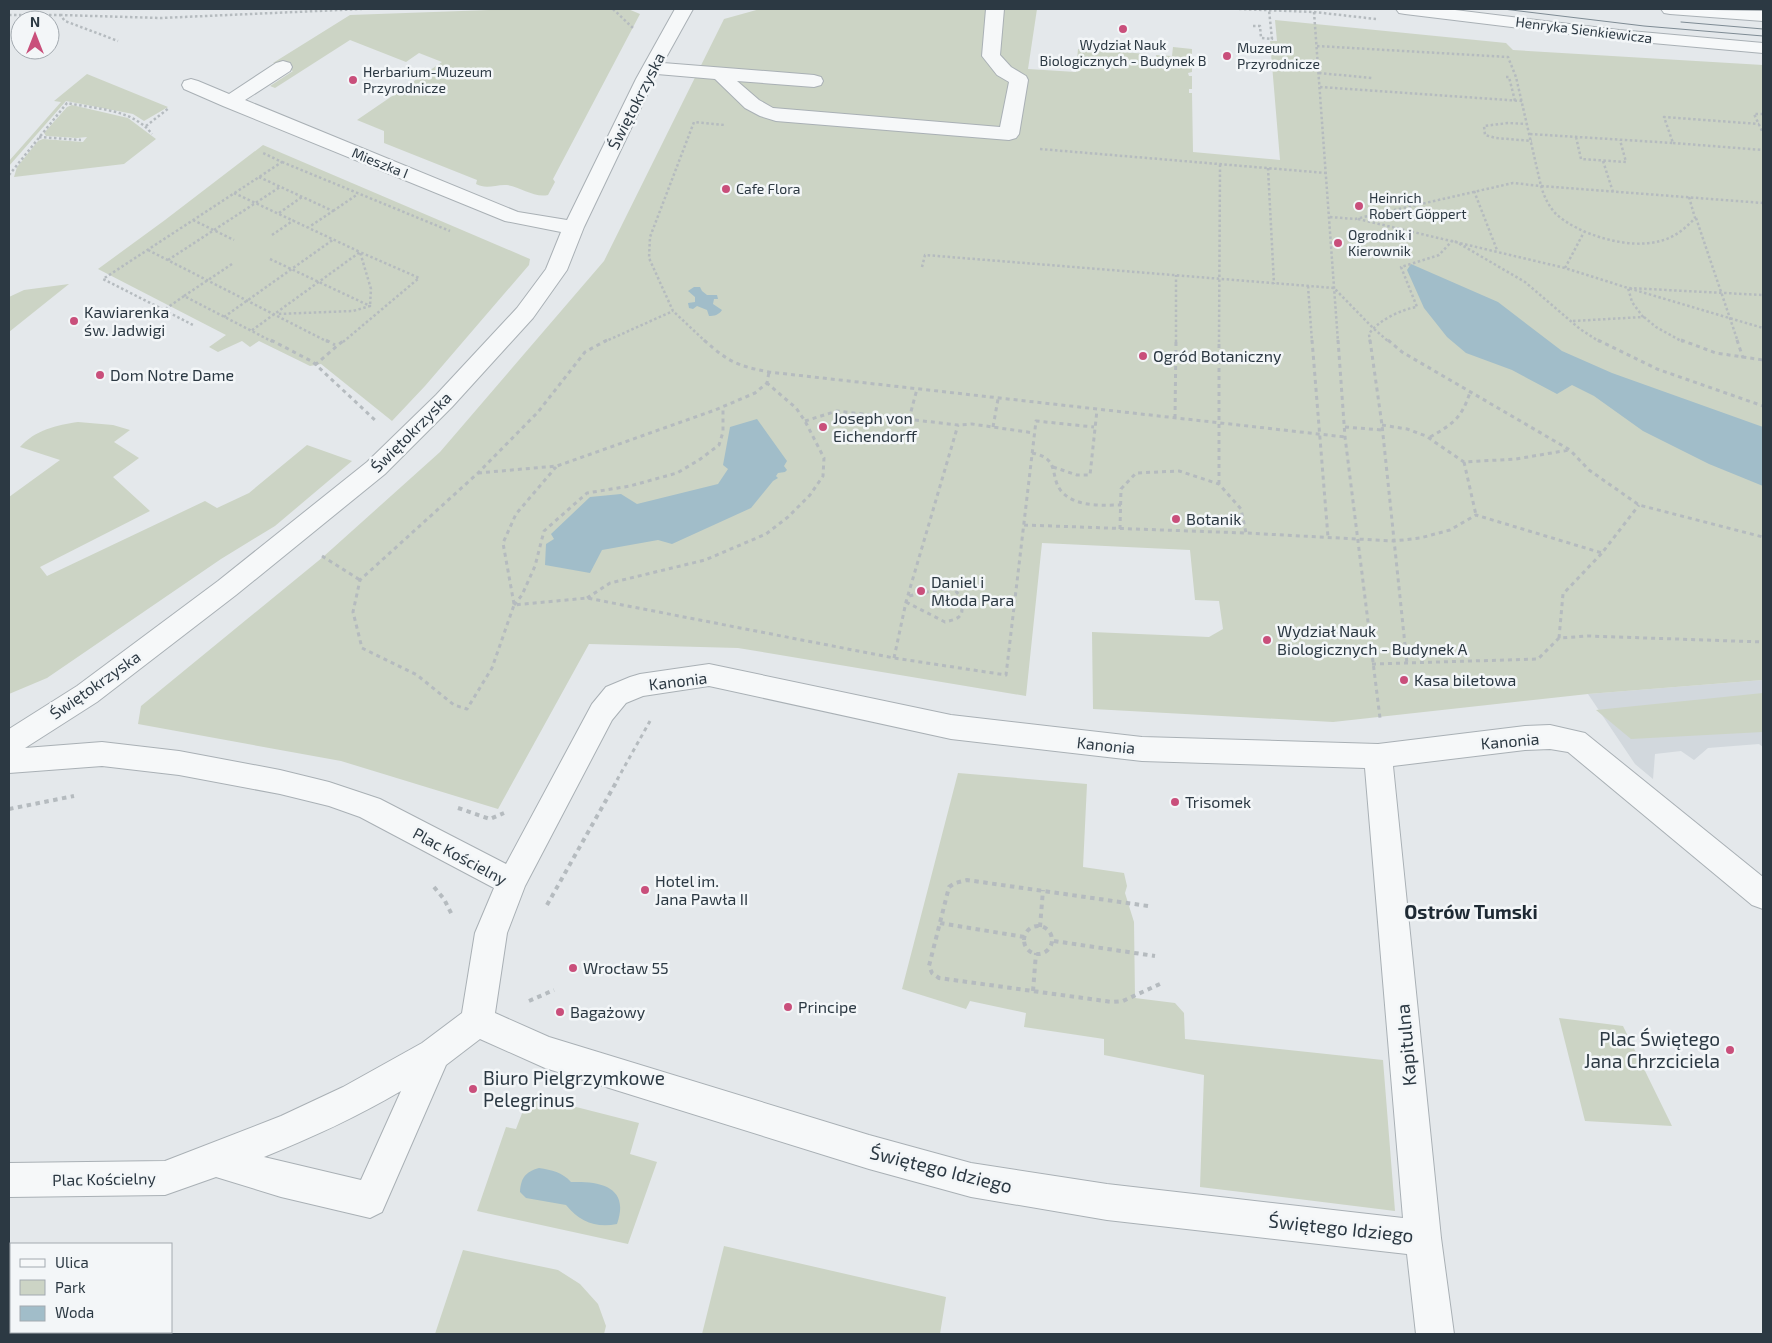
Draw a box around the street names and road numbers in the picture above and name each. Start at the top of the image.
street label: Henryka Sienkiewicza [1515,13,1653,46]
street label: Świętokrzyska [603,49,668,152]
street label: Mieszka I [350,144,411,181]
street label: Świętokrzyska [366,387,455,476]
street label: Świętokrzyska [46,646,144,723]
street label: Kanonia [648,667,708,694]
street label: Kanonia [1480,728,1540,753]
street label: Kanonia [1076,732,1136,757]
street label: Plac Kościelny [410,823,511,889]
street label: Kapitulna [1390,1003,1421,1087]
street label: Świętego Idziego [868,1140,1015,1197]
street label: Plac Kościelny [52,1168,157,1189]
street label: Świętego Idziego [1267,1208,1415,1247]

